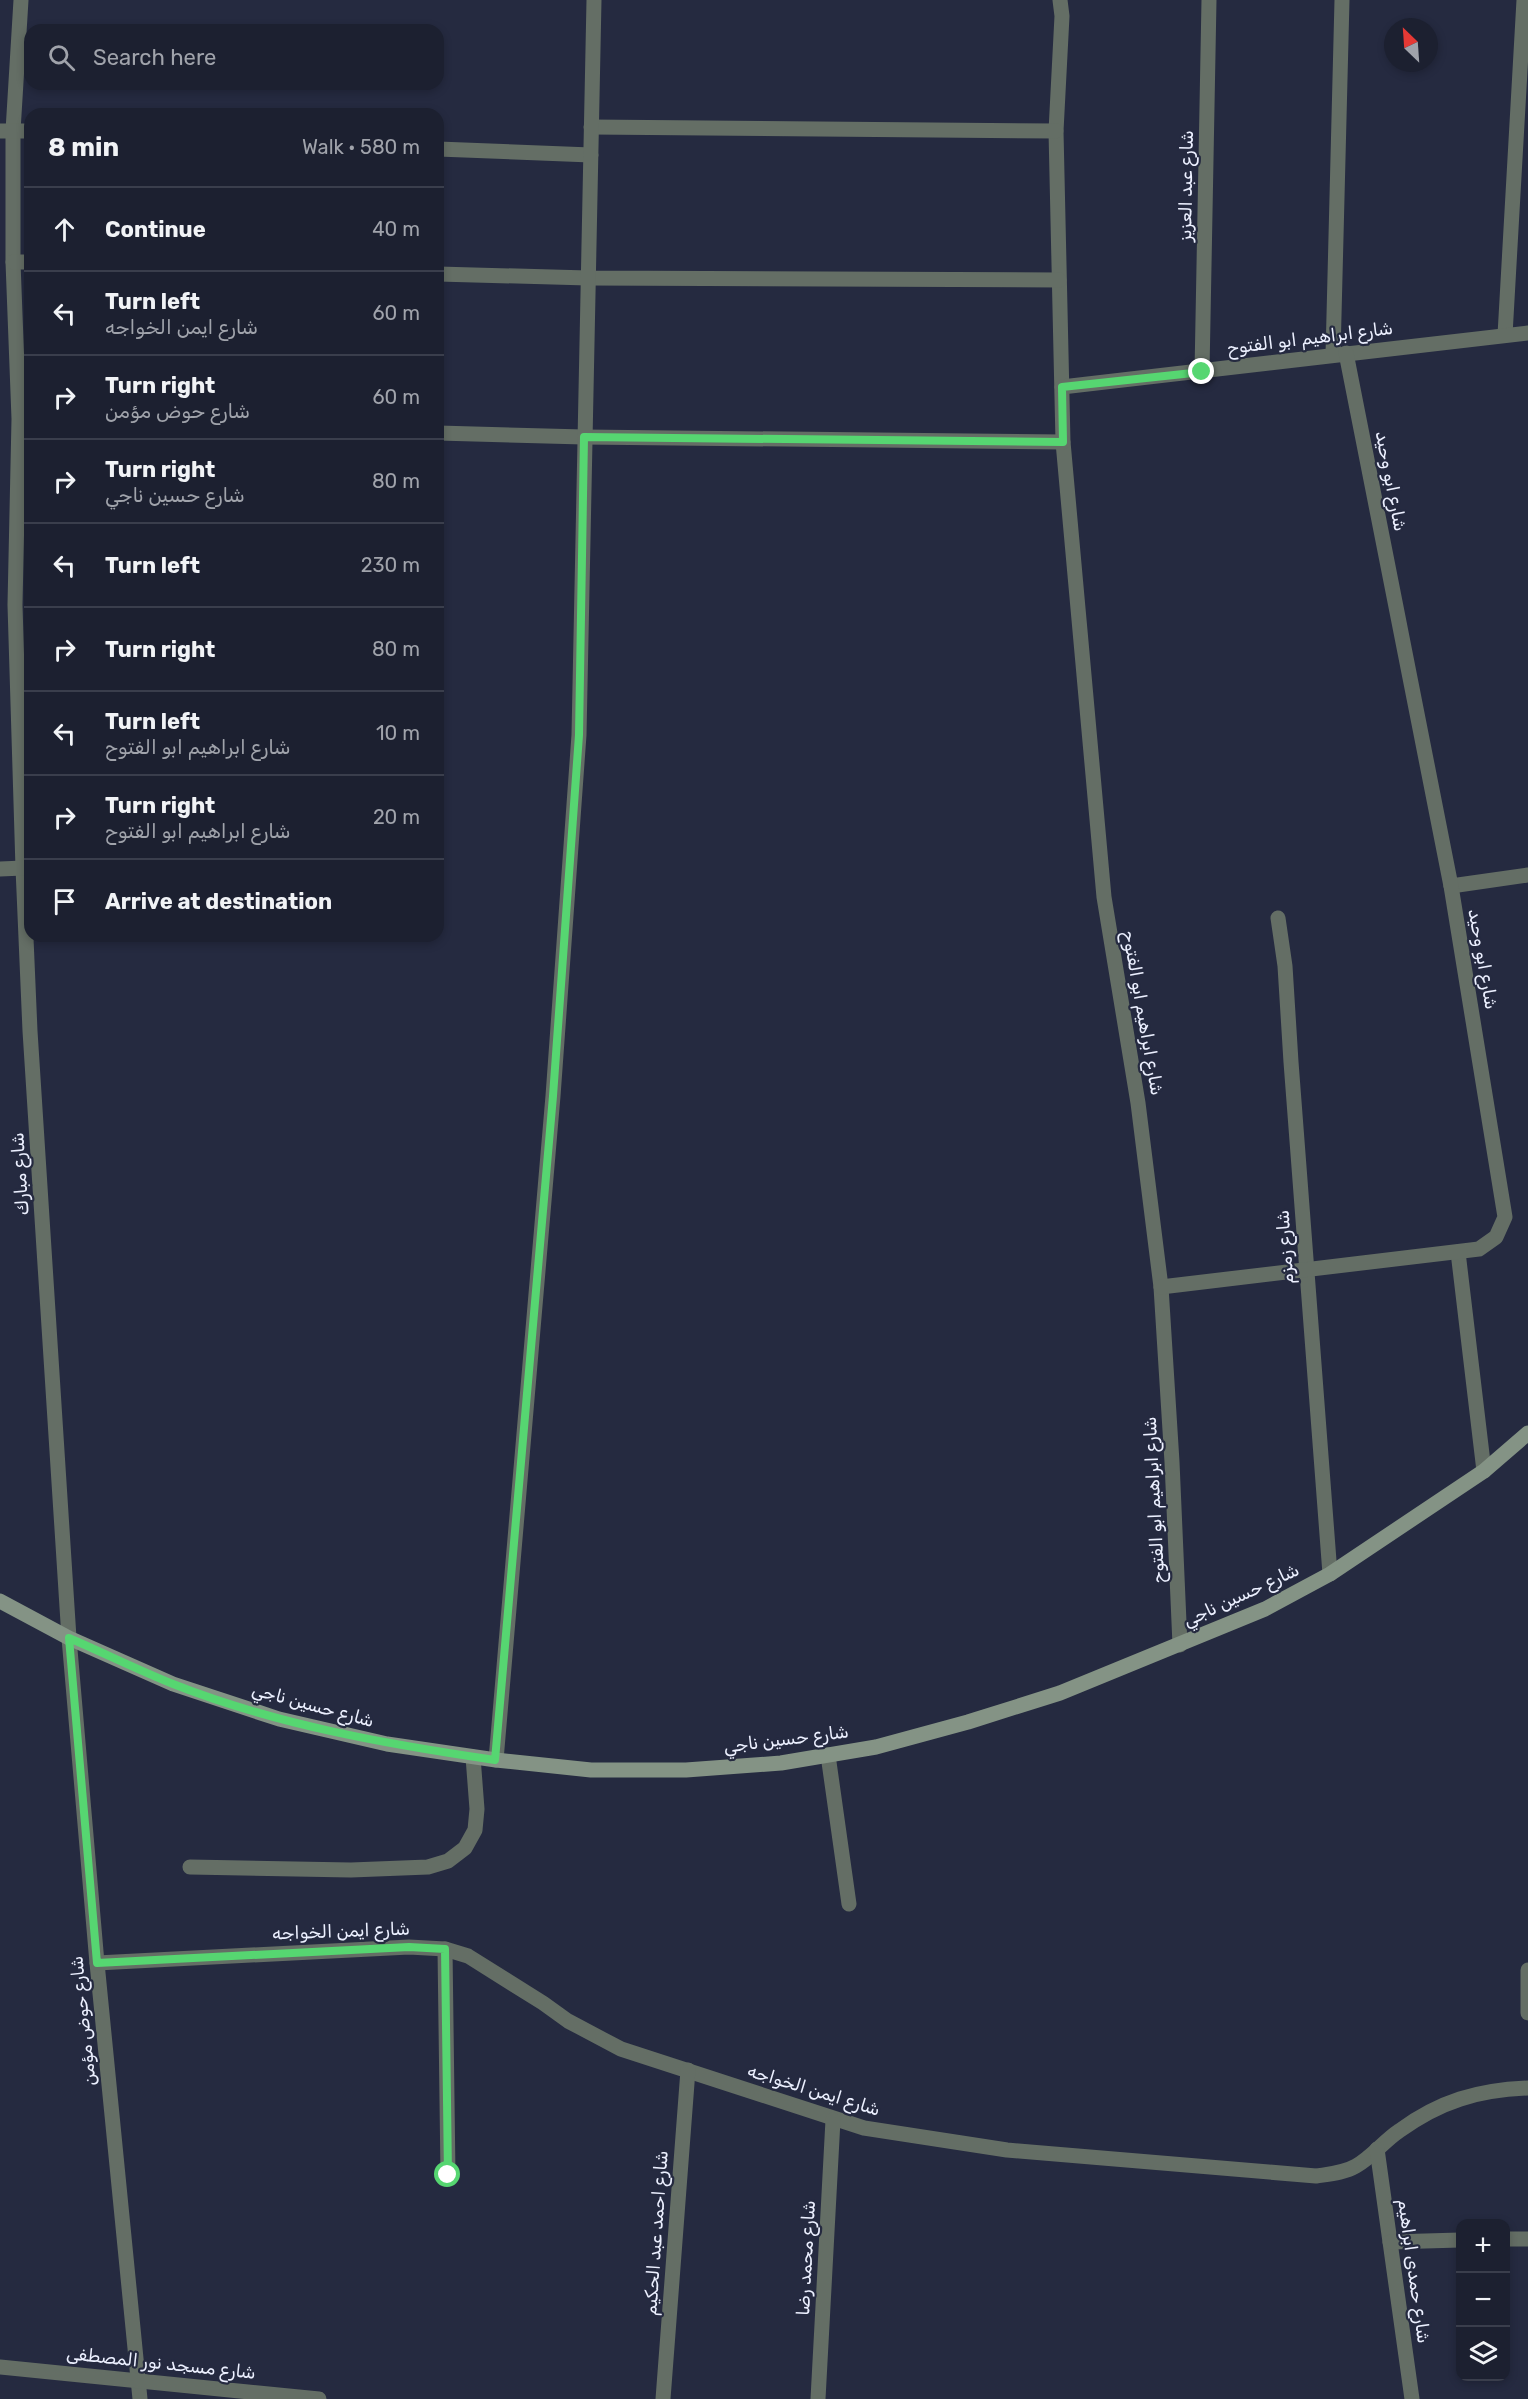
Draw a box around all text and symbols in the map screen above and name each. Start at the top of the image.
north arrow [1384,18,1438,72]
search box [24,24,444,90]
icon: search [45,41,78,74]
text: Search here [93,44,216,71]
street label: شارع عبد العزيز [1174,130,1199,243]
text: 8 min [48,132,119,163]
text: Walk · 580 m [302,135,420,159]
icon: ahead [48,213,81,246]
text: Continue [105,216,206,243]
text: 40 m [372,217,420,241]
text: Turn left [105,288,200,315]
icon: left [48,297,81,330]
text: 60 m [373,301,420,325]
text: شارع ايمن الخواجه [105,315,258,339]
street label: شارع ابراهيم ابو الفتوح [1226,317,1394,360]
route end [1188,358,1214,384]
text: Turn right [105,372,215,399]
icon: right [48,381,81,414]
text: 60 m [373,385,420,409]
text: شارع حوض مؤمن [105,399,250,423]
street label: شارع ابو وحيد [1370,429,1412,533]
text: Turn right [105,456,215,483]
icon: right [48,465,81,498]
text: 80 m [372,469,420,493]
text: شارع حسين ناجي [105,483,245,507]
icon: left [48,549,81,582]
text: Turn left [105,552,200,579]
text: 230 m [361,553,420,577]
icon: right [48,633,81,666]
text: Turn right [105,636,215,663]
text: 80 m [372,637,420,661]
text: Turn left [105,708,200,735]
icon: left [48,717,81,750]
text: 10 m [376,721,420,745]
text: شارع ابراهيم ابو الفتوح [105,735,291,759]
text: Turn right [105,792,215,819]
icon: right [48,801,81,834]
text: 20 m [373,805,420,829]
text: شارع ابراهيم ابو الفتوح [105,819,291,843]
icon: arrive [48,885,81,918]
text: Arrive at destination [105,888,332,915]
street label: شارع ابو وحيد [1462,907,1503,1011]
street label: شارع ابراهيم ابو الفتوح [1117,929,1168,1097]
street label: شارع مبارك [6,1132,35,1216]
street label: شارع زمزم [1271,1209,1300,1285]
street label: شارع ابراهيم ابو الفتوح [1139,1416,1170,1584]
street label: شارع حسين ناجي [1179,1558,1304,1633]
street label: شارع حسين ناجي [249,1678,377,1734]
street label: شارع حسين ناجي [722,1720,850,1760]
street label: شارع ايمن الخواجه [272,1918,410,1945]
street label: شارع حوض مؤمن [65,1955,102,2087]
street label: شارع ايمن الخواجه [745,2059,883,2122]
street label: شارع احمد عبد الحكيم [639,2150,674,2316]
route start [434,2161,460,2187]
street label: شارع حمدى ابراهيم [1392,2197,1435,2345]
street label: شارع محمد رضا [792,2200,821,2316]
map controls [1456,2219,1510,2381]
button: + [1456,2219,1510,2273]
button: − [1456,2273,1510,2327]
button: layers [1456,2327,1510,2381]
street label: شارع مسجد نور المصطفى [65,2342,257,2385]

